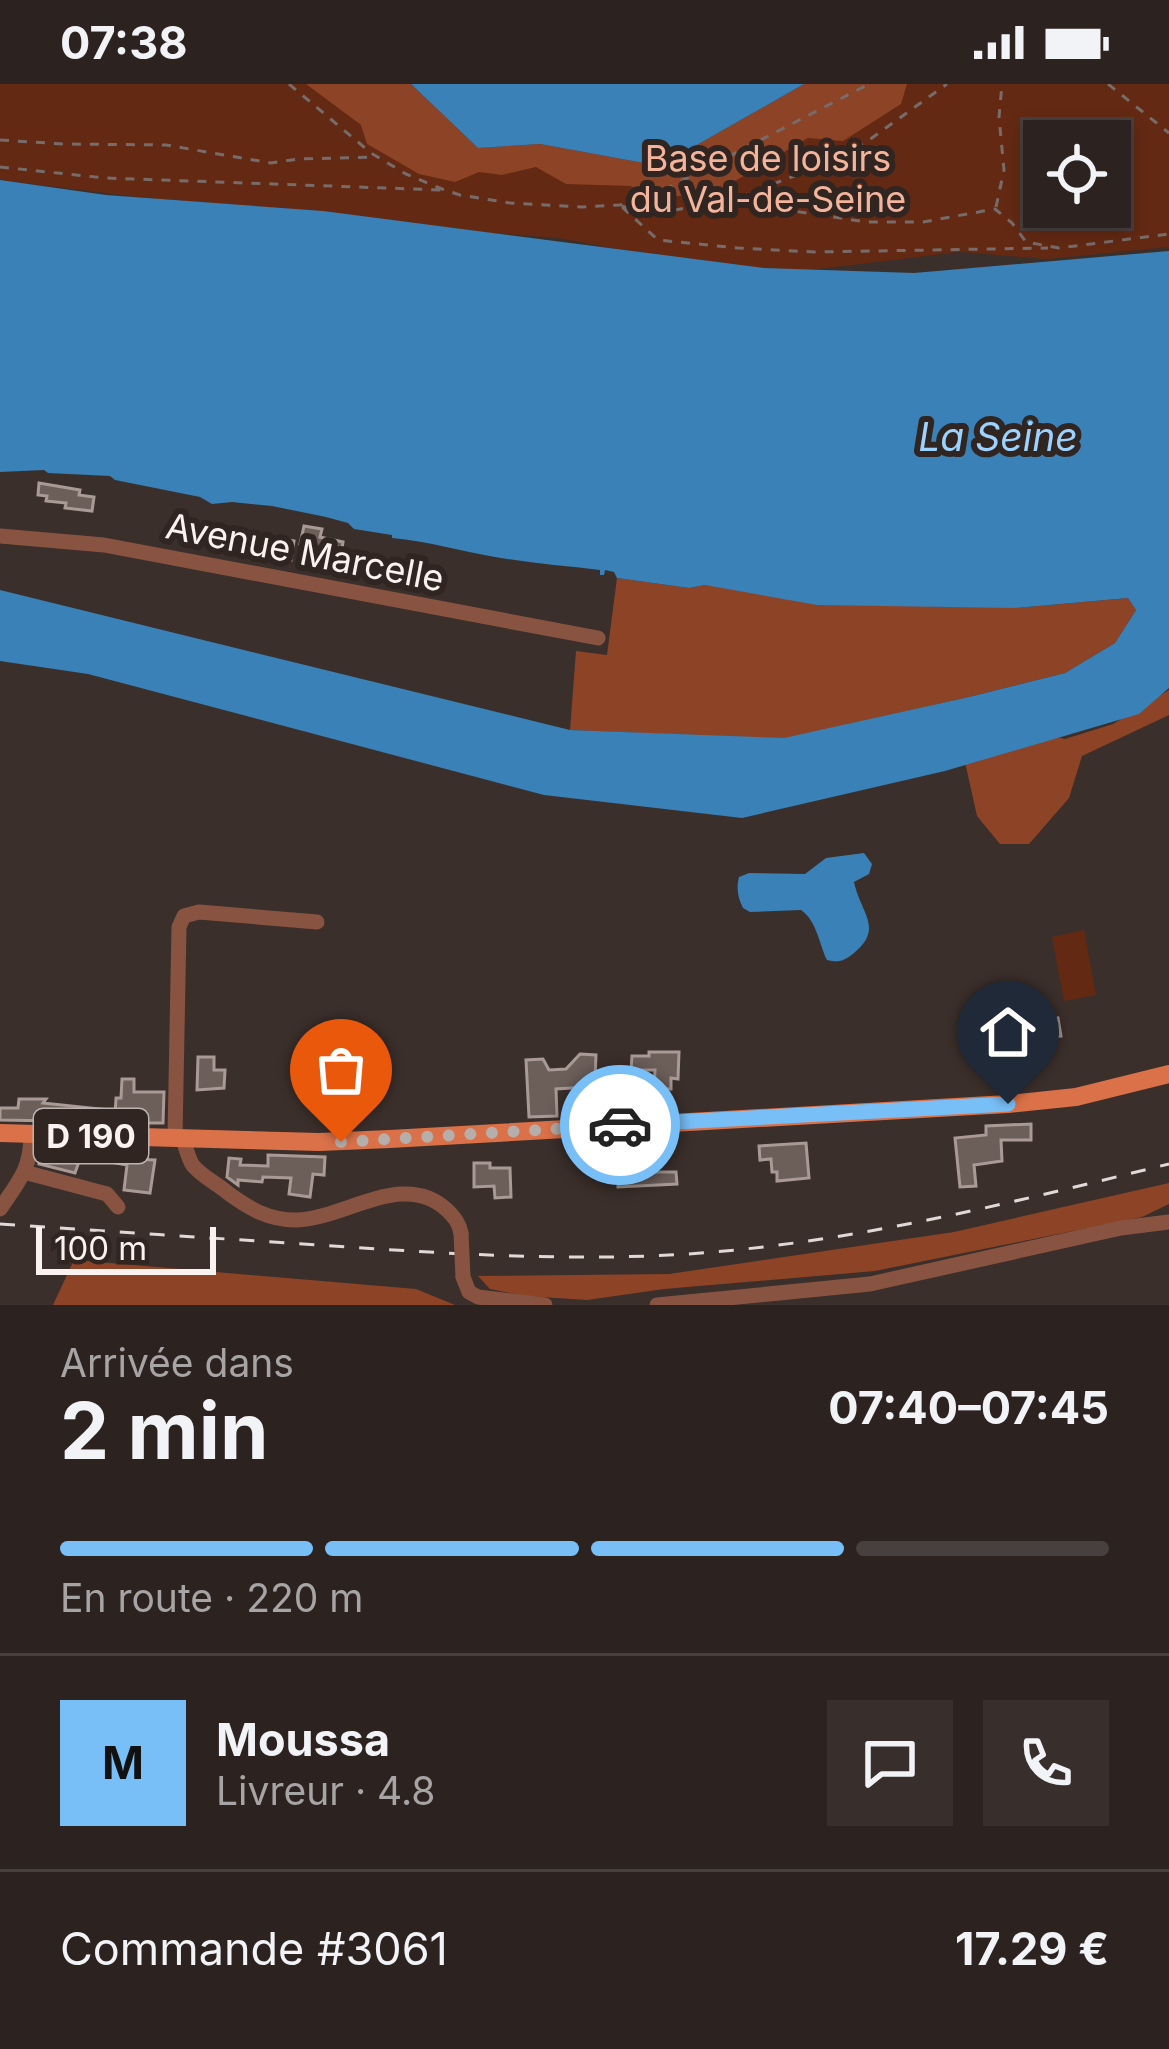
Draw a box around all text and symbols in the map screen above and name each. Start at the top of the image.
text: 07:38 [60,15,188,70]
map controls [1023,120,1131,228]
button: locate [1023,120,1131,228]
park label: Base de loisirs du Val-de-Seine [630,136,906,221]
water label: La Seine [918,413,1078,460]
street label: Avenue Marcelle [162,503,448,601]
pin [957,981,1059,1104]
icon: home [975,999,1041,1065]
pin [290,1019,392,1142]
icon: bag [308,1037,374,1103]
courier [560,1065,680,1185]
icon: car [587,1092,653,1158]
road number: D 190 [34,1109,148,1163]
scale bar [36,1221,216,1274]
text: 100 m [54,1228,147,1268]
text: Arrivée dans [60,1339,294,1386]
text: 07:40–07:45 [828,1380,1109,1435]
text: 2 min [60,1383,268,1478]
text: En route · 220 m [60,1574,364,1621]
button: chat [827,1700,953,1826]
button: phone [983,1700,1109,1826]
text: Moussa [216,1712,390,1767]
text: M [102,1735,144,1790]
text: Livreur · 4.8 [216,1767,435,1814]
text: Commande #3061 [60,1921,448,1976]
text: 17.29 € [955,1921,1109,1976]

